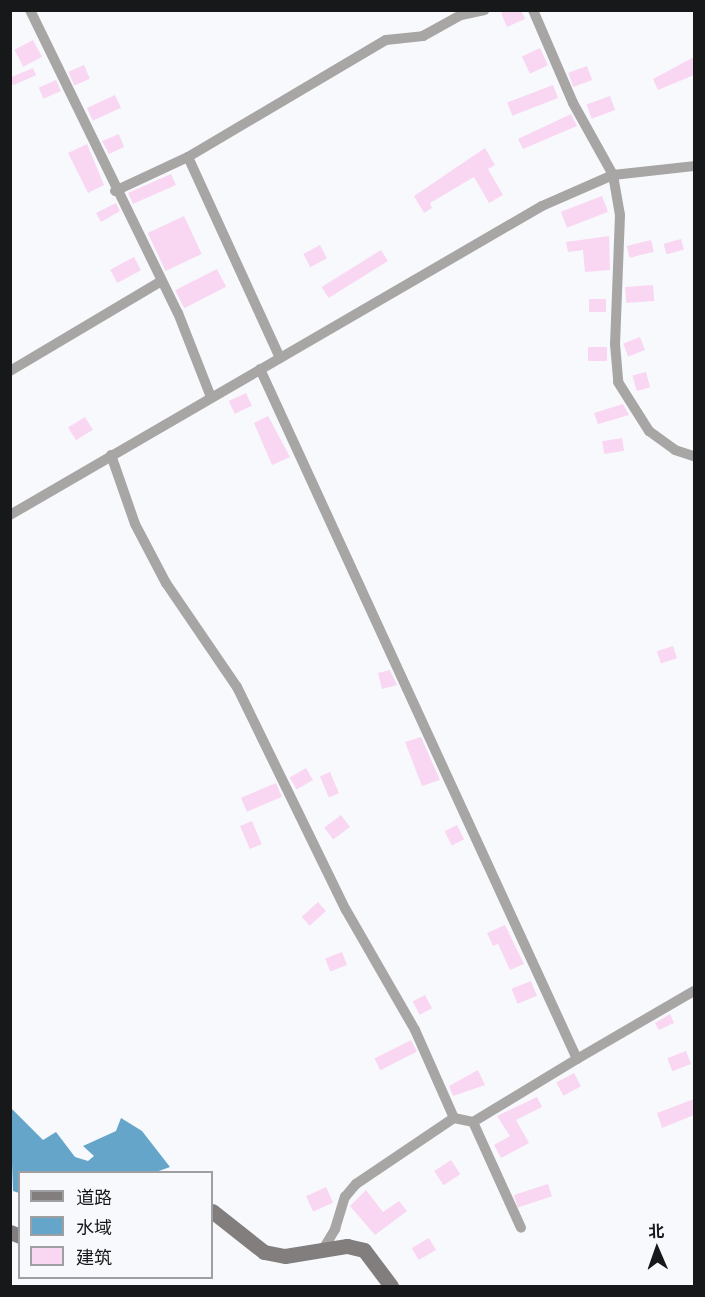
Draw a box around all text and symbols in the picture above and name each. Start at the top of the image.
legend [18,1171,213,1279]
text: 道路 [76,1186,112,1208]
text: 水域 [76,1216,112,1238]
north arrow [627,1219,687,1279]
text: 北 [648,1221,665,1240]
text: 建筑 [76,1246,112,1268]

